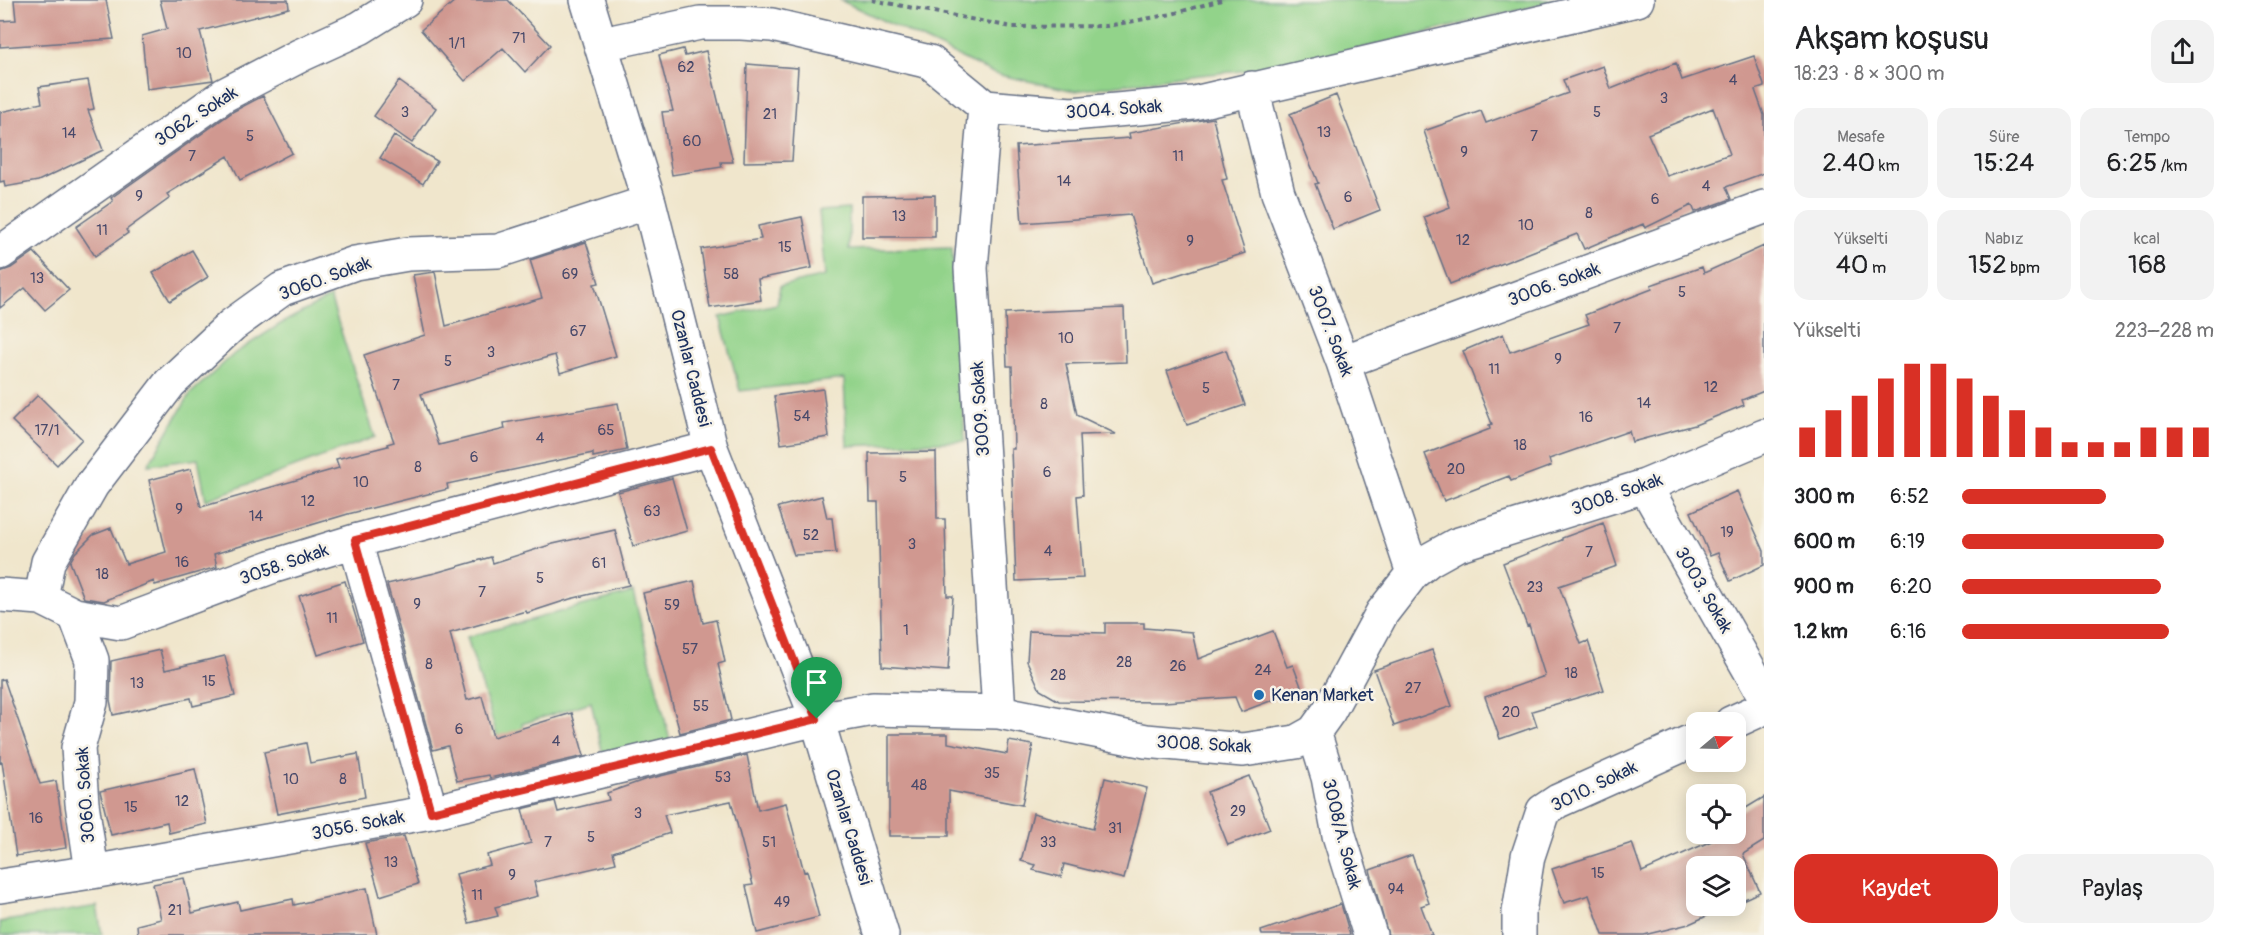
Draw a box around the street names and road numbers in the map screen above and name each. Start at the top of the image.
street label: 3062. Sokak [150,81,242,152]
street label: 3004. Sokak [1065,95,1163,124]
street label: 3060. Sokak [276,251,375,306]
street label: 3006. Sokak [1505,257,1604,312]
street label: 3007. Sokak [1303,282,1359,380]
street label: Ozanlar Caddesi [665,307,716,429]
street label: 3009. Sokak [966,360,995,457]
street label: 3008. Sokak [1568,468,1666,521]
street label: 3058. Sokak [237,538,332,590]
street label: 3003. Sokak [1670,543,1738,638]
street label: 3008. Sokak [1156,731,1253,758]
street label: 3060. Sokak [71,746,100,844]
street label: 3010. Sokak [1547,756,1642,817]
street label: Ozanlar Caddesi [820,766,877,888]
street label: 3008/A. Sokak [1317,776,1366,892]
street label: 3056. Sokak [310,805,407,846]

